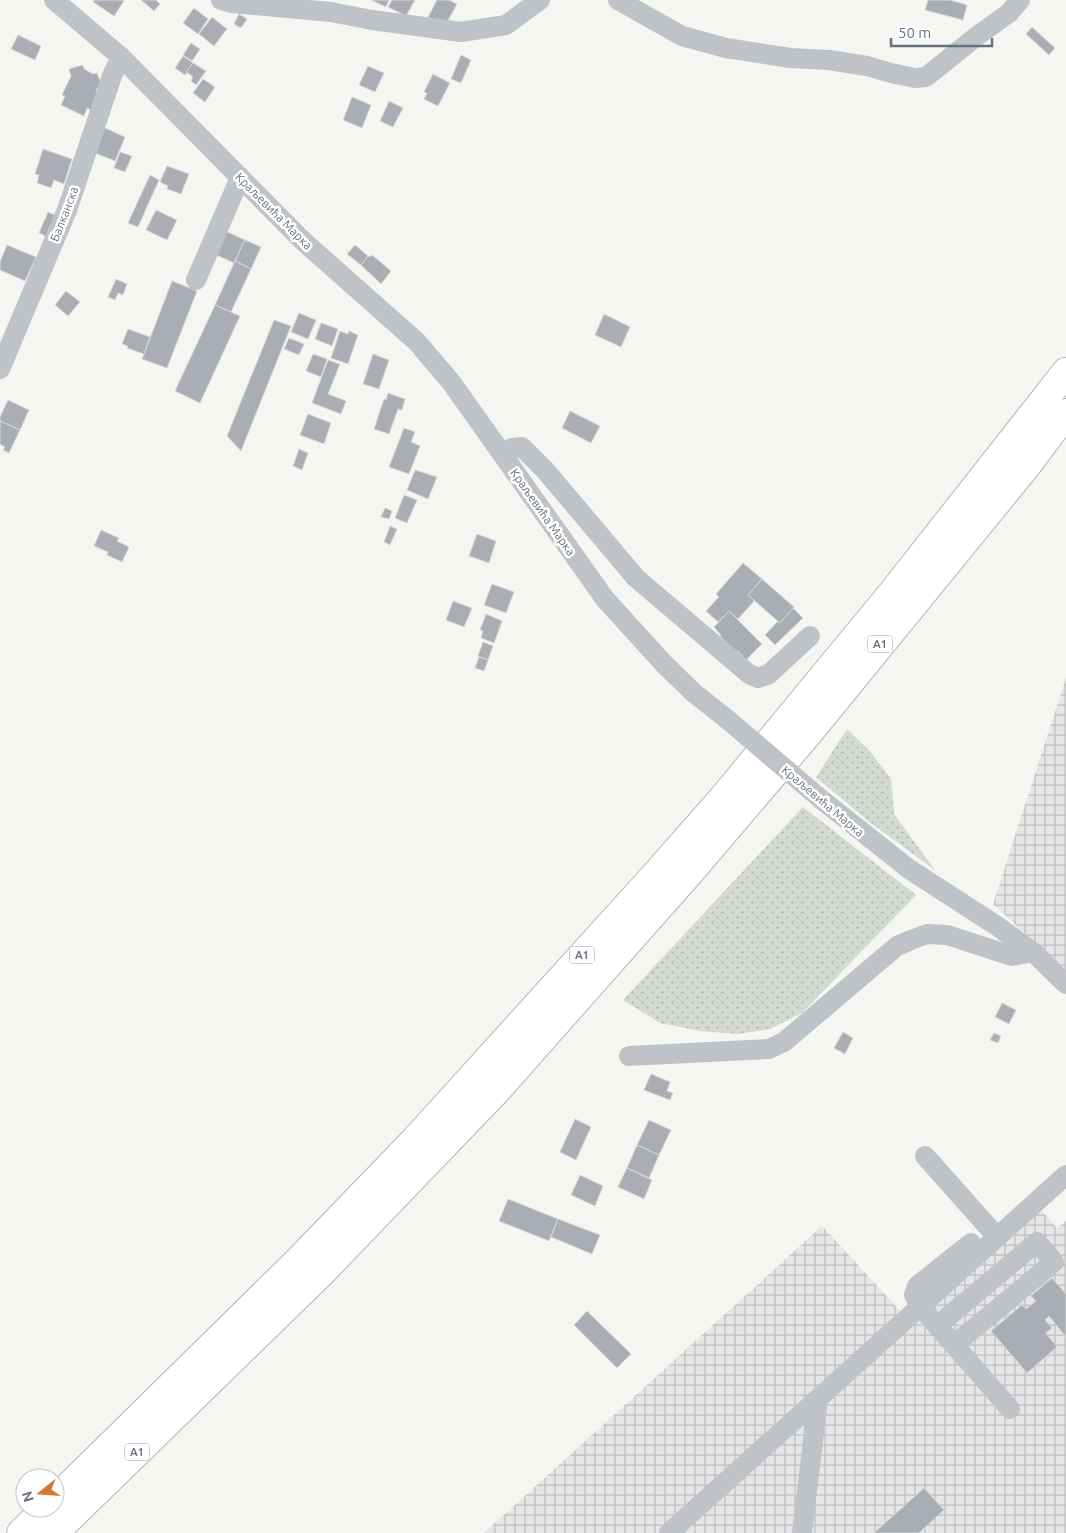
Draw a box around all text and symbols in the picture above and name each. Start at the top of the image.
scale bar [891,15,992,47]
text: 50 m [898,24,931,41]
street label: Краљевића Марка [233,170,315,252]
street label: Балканска [48,185,80,243]
street label: Краљевића Марка [508,466,578,558]
road number: A1 [868,636,892,652]
street label: Краљевића Марка [779,763,867,839]
road number: A1 [570,946,594,964]
road number: A1 [124,1444,150,1460]
north arrow [15,1468,65,1518]
text: N [18,1489,37,1504]

